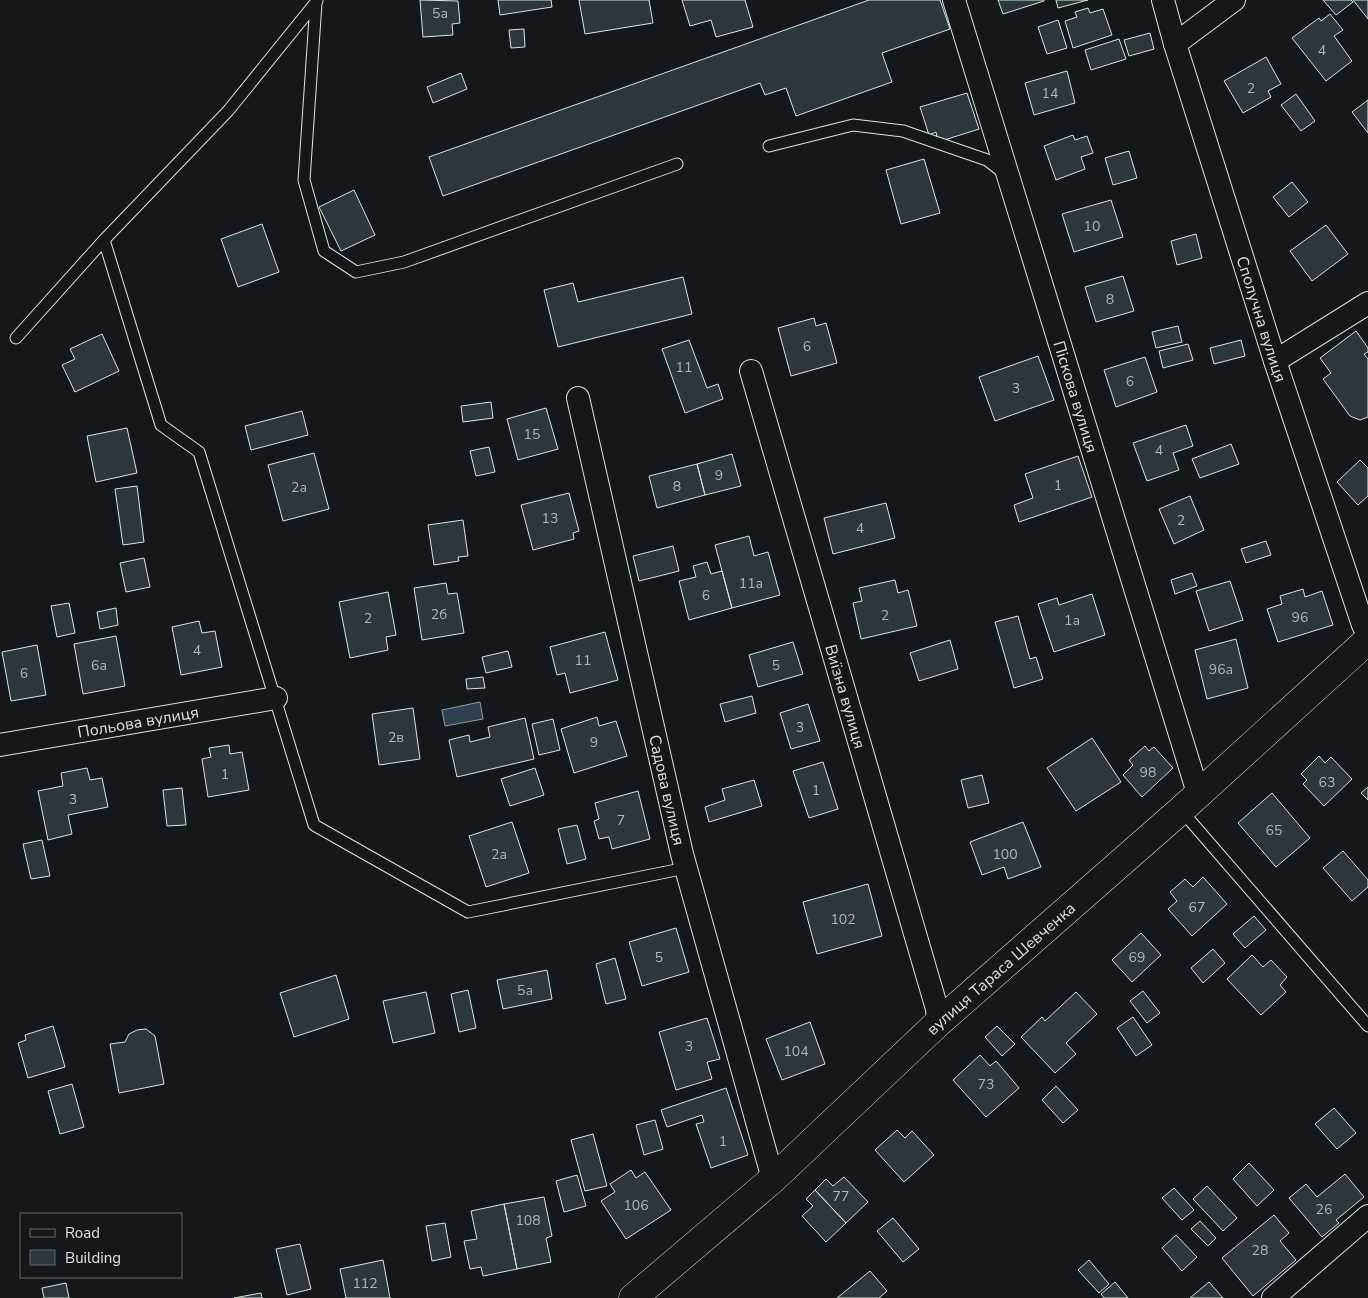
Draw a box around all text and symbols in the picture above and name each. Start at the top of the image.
house number: 5а [432,4,448,23]
house number: 4 [1318,41,1326,60]
house number: 2 [1247,79,1255,98]
house number: 14 [1042,84,1058,103]
house number: 10 [1084,217,1100,236]
street label: Сполучна вулиця [1231,254,1291,385]
house number: 8 [1106,290,1114,309]
house number: 6 [803,337,811,356]
street label: Піскова вулиця [1048,338,1103,456]
house number: 11 [676,358,692,377]
house number: 6 [1126,372,1134,391]
house number: 3 [1012,379,1020,398]
house number: 15 [524,425,540,444]
house number: 4 [1155,441,1163,460]
house number: 9 [715,466,723,485]
house number: 1 [1054,476,1062,495]
house number: 8 [673,477,681,496]
house number: 2а [291,478,307,497]
house number: 13 [542,509,558,528]
house number: 2 [1177,511,1185,530]
house number: 4 [856,519,864,538]
house number: 11а [739,574,763,593]
house number: 6 [702,586,710,605]
house number: 2б [431,605,447,624]
house number: 2 [881,606,889,625]
house number: 96 [1292,608,1308,627]
house number: 2 [364,609,372,628]
house number: 1а [1064,611,1080,630]
house number: 4 [193,641,201,660]
street label: Виїзна вулиця [819,642,871,751]
house number: 11 [575,651,591,670]
house number: 6а [91,656,107,675]
house number: 5 [772,656,780,675]
house number: 96а [1209,660,1233,679]
house number: 6 [20,664,28,683]
street label: Польова вулиця [76,701,201,744]
house number: 3 [796,718,804,737]
house number: 2в [388,728,404,747]
house number: 9 [590,733,598,752]
street label: Садова вулиця [643,733,690,848]
house number: 98 [1140,763,1156,782]
house number: 1 [221,765,229,784]
house number: 63 [1319,773,1335,792]
house number: 1 [812,781,820,800]
house number: 3 [69,790,77,809]
house number: 7 [617,811,625,830]
house number: 65 [1266,821,1282,840]
house number: 2а [491,845,507,864]
house number: 100 [992,845,1018,864]
street label: вулиця Тараса Шевченка [922,898,1080,1040]
house number: 67 [1189,898,1205,917]
house number: 102 [830,910,856,929]
house number: 5 [655,948,663,967]
house number: 69 [1129,948,1145,967]
house number: 5а [517,981,533,1000]
house number: 3 [685,1037,693,1056]
house number: 104 [783,1042,809,1061]
house number: 73 [978,1075,994,1094]
house number: 1 [719,1132,727,1151]
house number: 77 [833,1187,849,1206]
house number: 106 [623,1196,649,1215]
house number: 26 [1316,1200,1332,1219]
house number: 108 [515,1211,541,1230]
legend [20,1213,182,1278]
text: Road [65,1223,100,1243]
house number: 28 [1252,1241,1268,1260]
text: Building [65,1248,121,1268]
house number: 112 [352,1274,378,1293]

